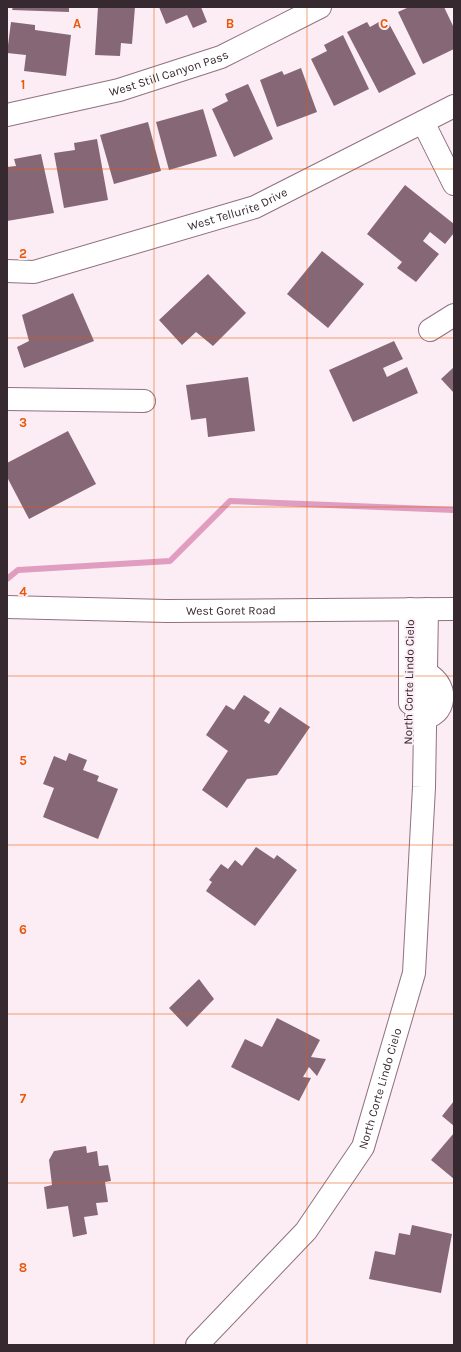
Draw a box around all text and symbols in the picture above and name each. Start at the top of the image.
text: A [73,16,81,31]
text: B [226,16,234,31]
text: C [380,16,388,31]
street label: West Still Canyon Pass [108,47,231,99]
text: 1 [21,77,25,92]
street label: West Tellurite Drive [186,185,290,233]
text: 2 [19,246,27,261]
text: 3 [19,415,27,430]
text: 4 [19,584,27,599]
street label: West Goret Road [186,603,276,618]
street label: North Corte Lindo Cielo [401,619,417,745]
text: 5 [19,753,27,768]
text: 6 [19,922,27,937]
street label: North Corte Lindo Cielo [356,1026,404,1151]
text: 7 [20,1091,27,1106]
text: 8 [19,1260,27,1275]

